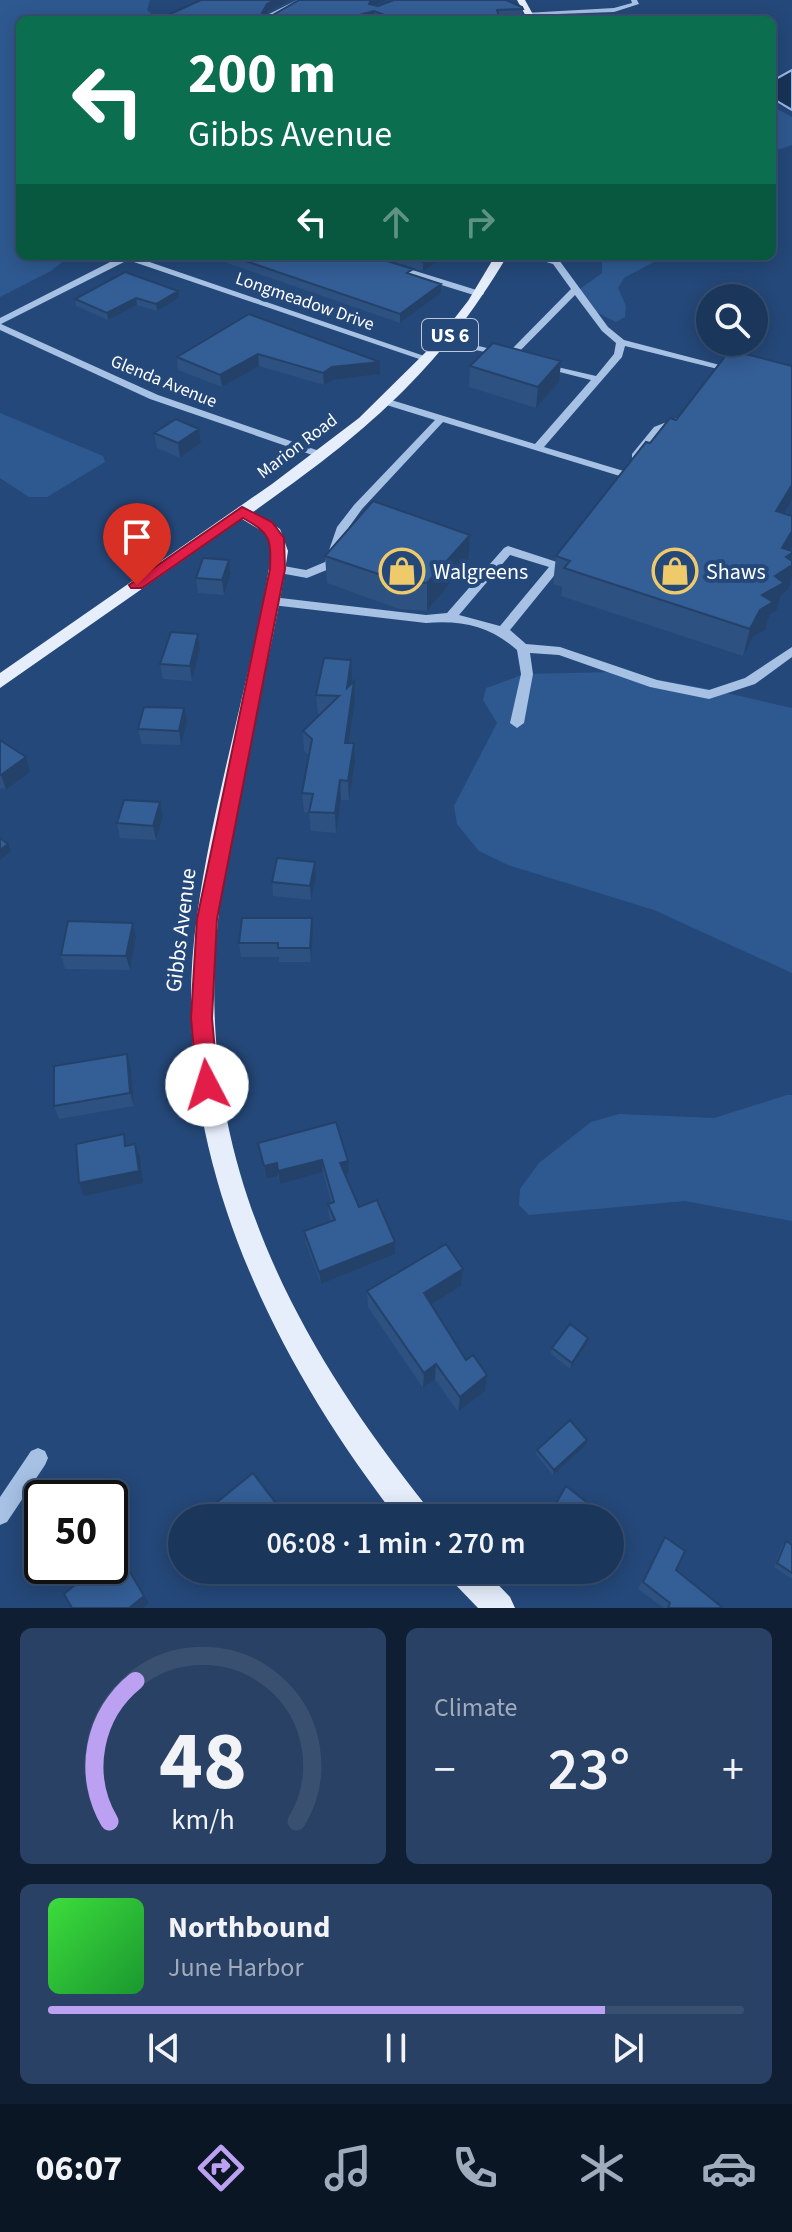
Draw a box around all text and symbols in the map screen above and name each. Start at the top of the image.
text: 200 m [188,35,336,114]
icon: left [56,48,160,152]
text: Gibbs Avenue [188,109,392,160]
icon: left [290,200,334,244]
icon: ahead [374,200,418,244]
icon: right [458,200,502,244]
street label: Longmeadow Drive [232,266,378,337]
map controls [696,284,768,356]
button: search [696,284,768,356]
road number: US 6 [422,319,478,351]
street label: Glenda Avenue [107,349,221,414]
street label: Marion Road [252,408,343,485]
pin [103,503,171,585]
icon: arrive [115,515,159,559]
shop icon: Walgreens [378,547,426,595]
shop icon: Shaws [651,547,699,595]
place label: Walgreens [433,556,528,588]
place label: Shaws [706,556,766,588]
street label: Gibbs Avenue [158,866,204,994]
position arrow [165,1043,249,1127]
speed limit sign: 50 [24,1480,128,1584]
text: 06:08 · 1 min · 270 m [266,1522,526,1565]
text: Climate [434,1689,518,1726]
text: 48 [159,1703,247,1821]
text: 23° [548,1728,630,1813]
text: − [434,1739,456,1802]
text: + [722,1739,744,1802]
text: km/h [171,1800,235,1840]
text: Northbound [168,1906,330,1949]
text: June Harbor [168,1949,304,1986]
icon: previous [142,2026,186,2070]
icon: pause [374,2026,418,2070]
icon: next [606,2026,650,2070]
icon: directions [193,2140,249,2196]
icon: music [320,2140,376,2196]
icon: phone [447,2140,503,2196]
icon: climate [574,2140,630,2196]
icon: car [701,2140,757,2196]
text: 06:07 [35,2143,122,2194]

